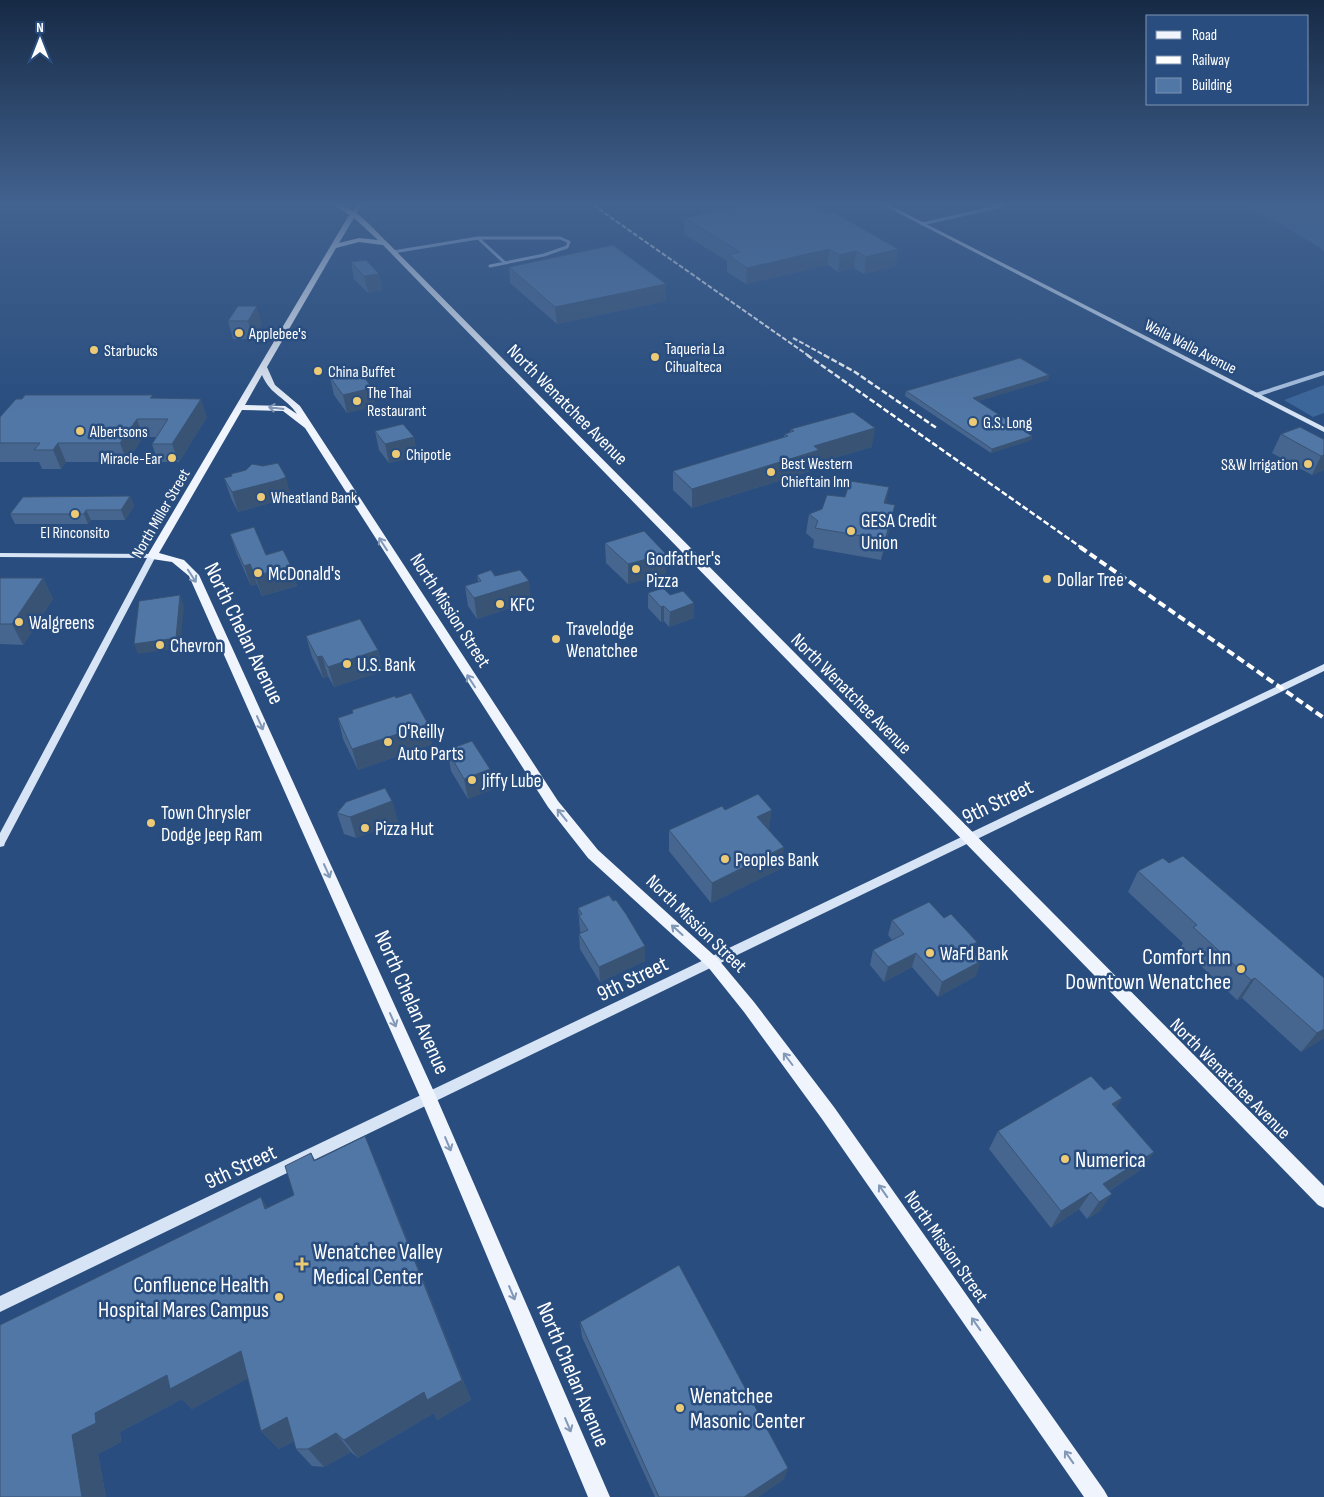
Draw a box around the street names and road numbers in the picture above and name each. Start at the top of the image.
street label: Walla Walla Avenue [1141,316,1240,379]
street label: North Wenatchee Avenue [502,340,632,470]
street label: North Miller Street [128,466,194,562]
street label: North Mission Street [404,550,495,672]
street label: North Chelan Avenue [198,558,290,709]
street label: North Wenatchee Avenue [786,629,916,759]
street label: 9th Street [958,773,1038,831]
street label: North Mission Street [641,870,751,978]
street label: North Chelan Avenue [368,926,455,1079]
street label: 9th Street [593,950,673,1008]
street label: North Wenatchee Avenue [1165,1014,1295,1144]
street label: 9th Street [201,1139,281,1196]
street label: North Mission Street [899,1187,993,1307]
street label: North Chelan Avenue [530,1298,615,1451]

